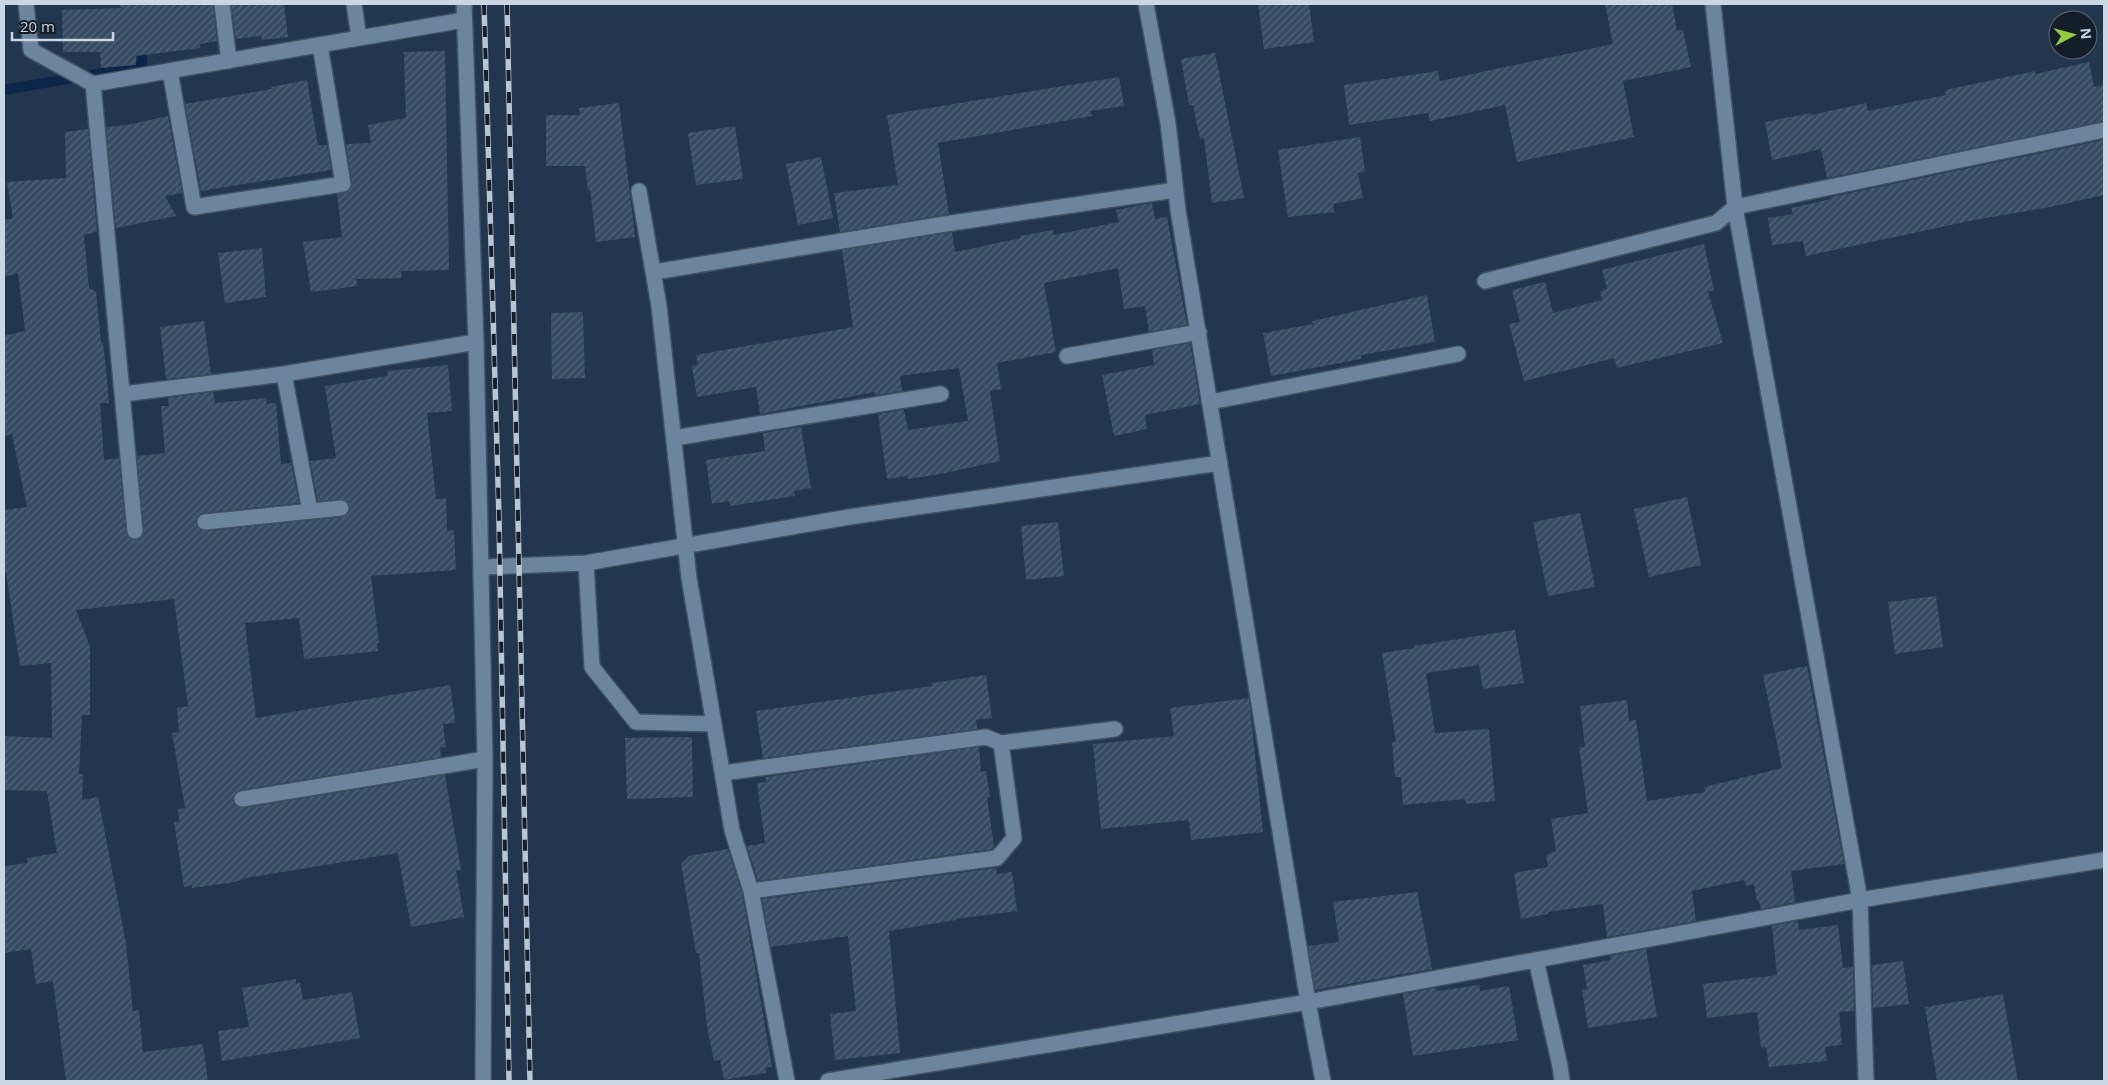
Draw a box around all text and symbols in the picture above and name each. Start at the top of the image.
scale bar [12,10,114,42]
north arrow [2048,10,2098,60]
text: 20 m [20,16,55,36]
text: N [2076,27,2096,40]

